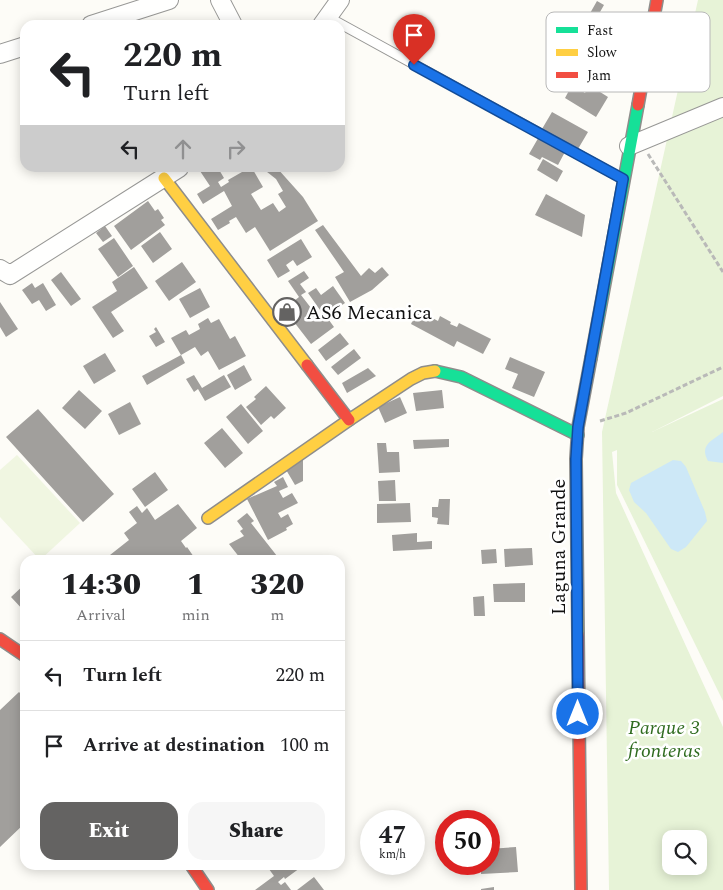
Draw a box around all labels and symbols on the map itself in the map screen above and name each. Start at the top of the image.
legend [546,12,710,92]
pin [393,14,435,65]
text: Fast [587,20,613,41]
text: Slow [587,42,617,63]
text: Jam [587,65,611,86]
shop icon: AS6 Mecanica [272,297,302,327]
place label: AS6 Mecanica [306,298,432,328]
street label: Laguna Grande [544,479,574,615]
position arrow [551,687,603,739]
park label: Parque 3 fronteras [625,713,700,766]
speed limit sign: 50 [435,810,500,875]

